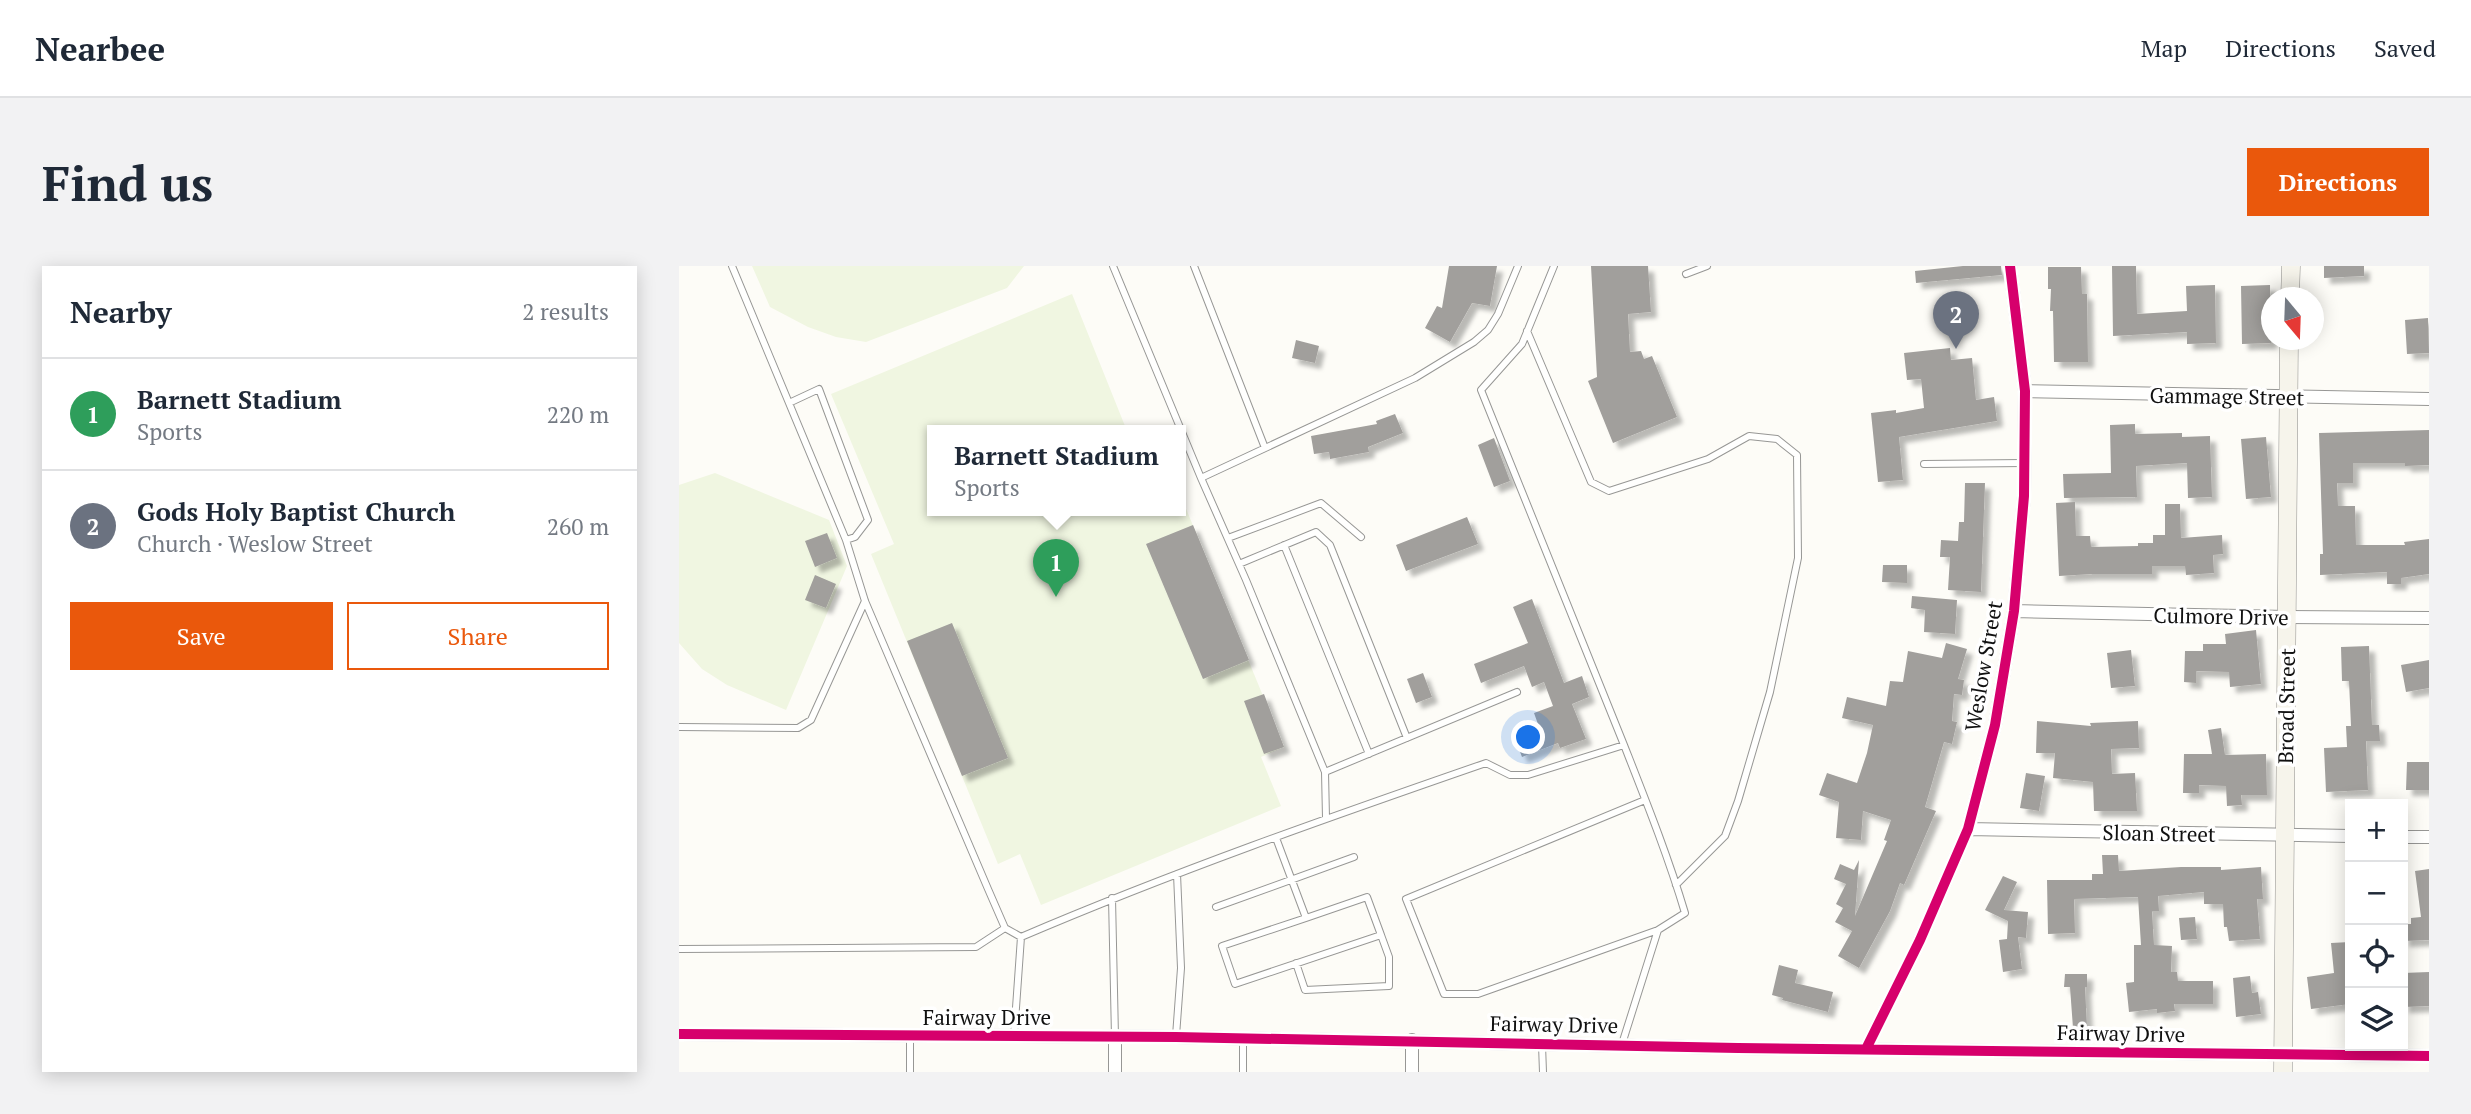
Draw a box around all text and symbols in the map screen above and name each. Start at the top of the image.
text: Nearbee [35,27,165,70]
text: Map [2141,32,2187,64]
text: Directions [2225,32,2336,64]
text: Saved [2374,32,2436,64]
button: Directions [2247,148,2429,216]
text: Find us [42,150,213,215]
north arrow [2261,287,2324,350]
pin: 2 [1933,291,1979,349]
text: Nearby [70,292,172,332]
text: 2 results [522,296,609,327]
street label: Gammage Street [2149,381,2305,411]
text: Barnett Stadium [137,382,342,416]
text: 1 [87,399,100,430]
text: 220 m [547,399,609,430]
text: Sports [137,416,202,447]
popup [927,425,1186,516]
text: Barnett Stadium [954,438,1159,472]
text: Sports [954,472,1020,503]
text: Gods Holy Baptist Church [137,494,455,528]
text: 2 [87,511,100,542]
text: 260 m [547,511,609,542]
text: Church · Weslow Street [137,528,373,559]
pin: 1 [1033,539,1079,597]
street label: Weslow Street [1958,598,2008,733]
street label: Culmore Drive [2153,601,2289,631]
button: Save [70,602,333,670]
button: Share [347,602,609,670]
street label: Broad Street [2271,648,2301,764]
your location [1511,720,1545,754]
map controls [2345,799,2408,1051]
button: + [2345,799,2408,862]
street label: Sloan Street [2102,818,2216,848]
button: − [2345,862,2408,925]
button: locate [2345,925,2408,988]
button: layers [2345,988,2408,1051]
street label: Fairway Drive [923,1003,1051,1031]
street label: Fairway Drive [1490,1009,1618,1039]
street label: Fairway Drive [2057,1018,2185,1048]

